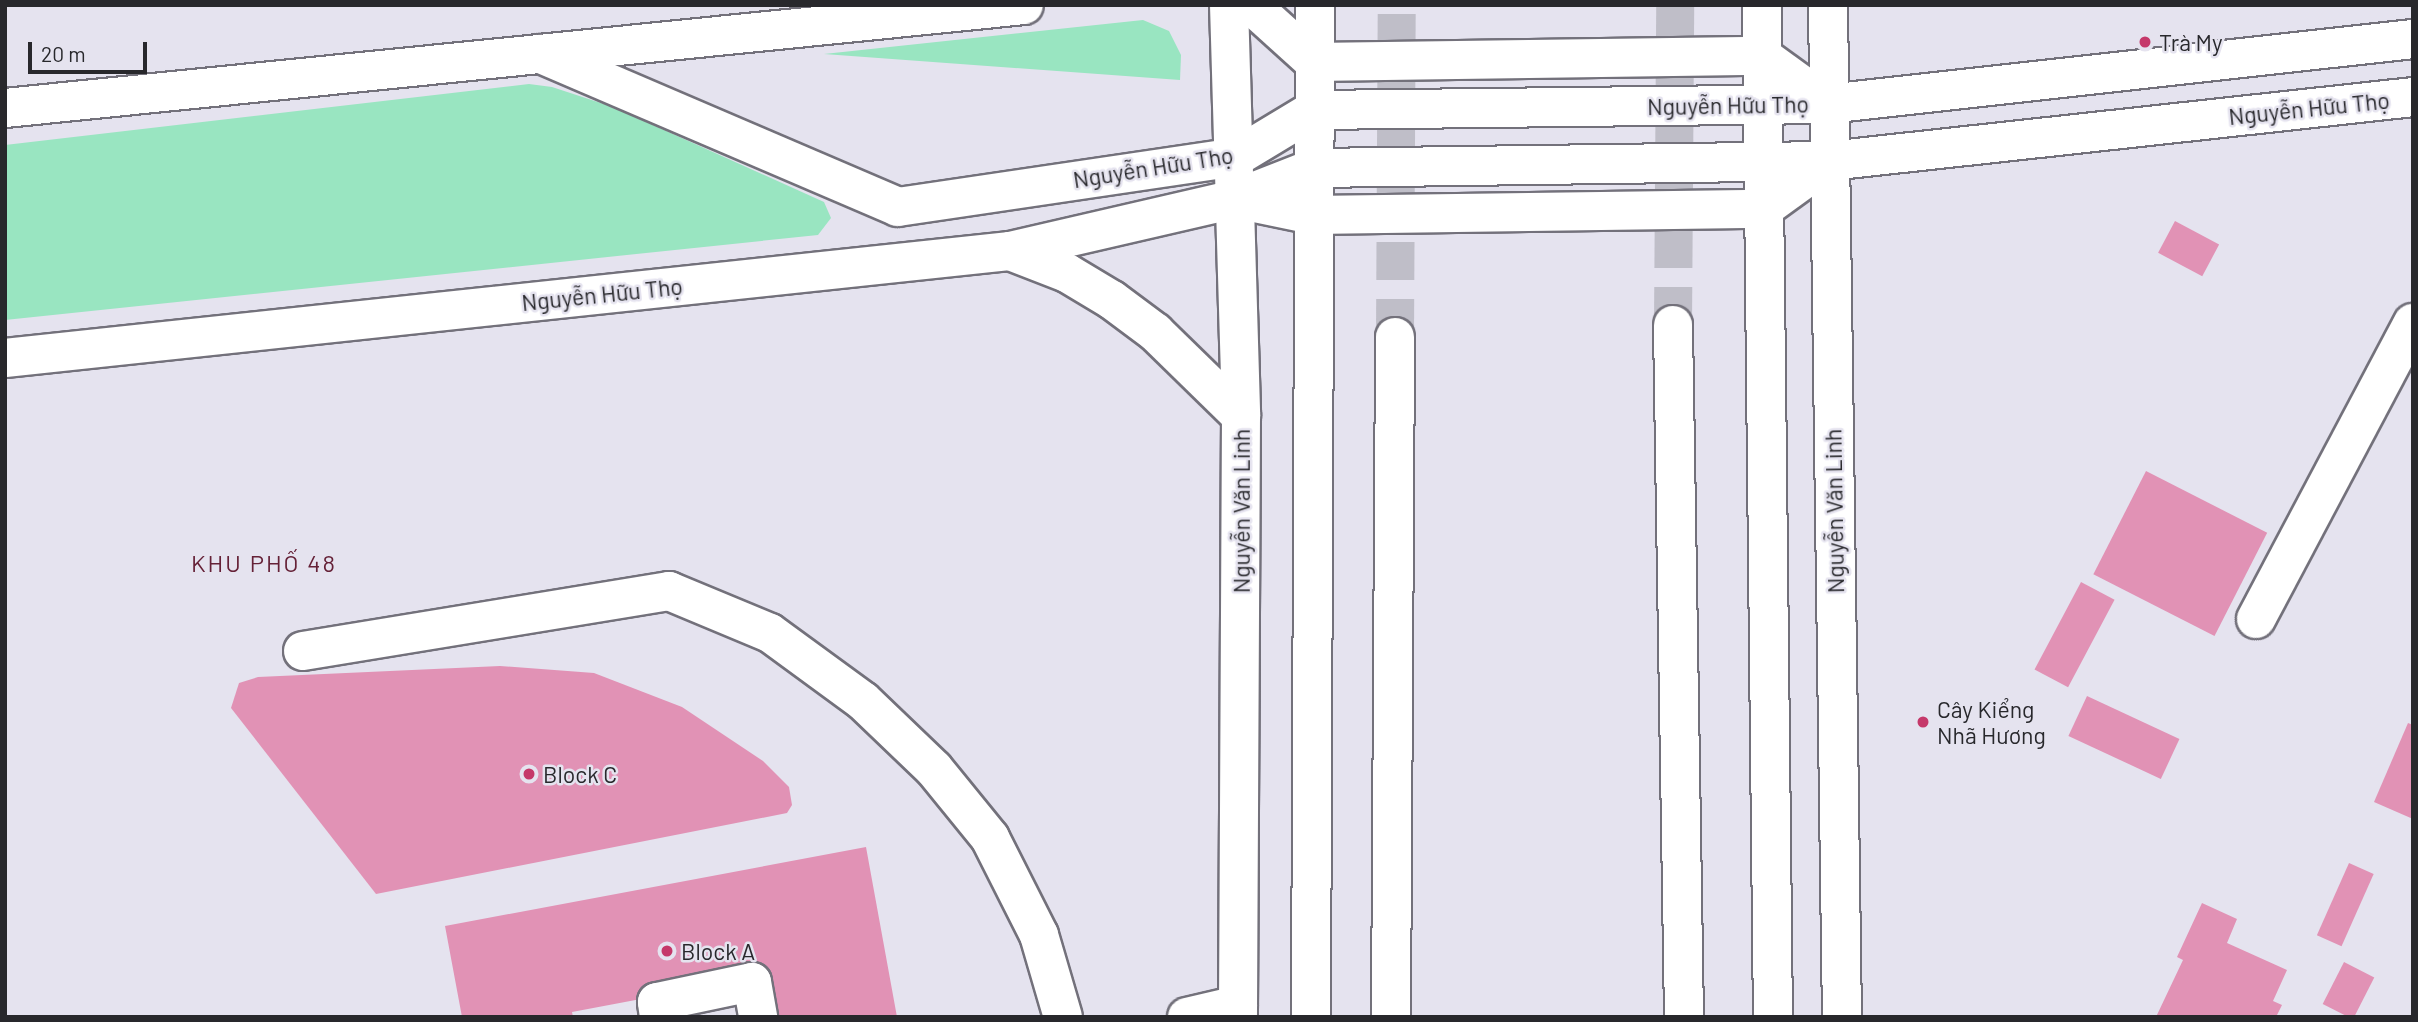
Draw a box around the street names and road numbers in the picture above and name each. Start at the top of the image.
street label: Nguyễn Hữu Thọ [2227,86,2391,130]
street label: Nguyễn Hữu Thọ [1647,90,1809,120]
street label: Nguyễn Hữu Thọ [1071,141,1235,193]
street label: Nguyễn Hữu Thọ [520,272,684,316]
street label: Nguyễn Văn Linh [1227,429,1255,593]
street label: Nguyễn Văn Linh [1819,429,1849,593]

